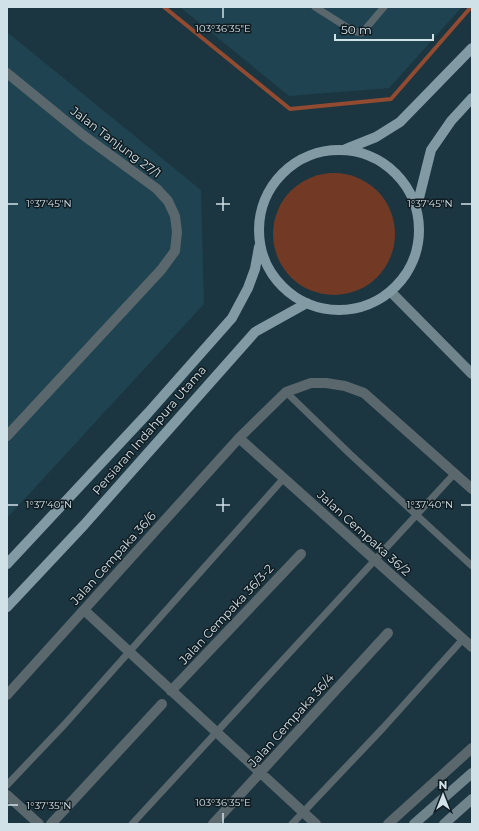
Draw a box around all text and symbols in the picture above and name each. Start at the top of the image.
scale bar [335,16,433,42]
text: 103°36'35"E [195,22,251,35]
text: 50 m [341,22,372,37]
street label: Jalan Tanjung 27/1 [67,103,164,181]
text: 1°37'45"N [26,197,72,210]
text: 1°37'45"N [407,197,453,210]
street label: Persiaran Indahpura Utama [89,362,209,498]
street label: Jalan Cempaka 36/2 [314,486,414,579]
text: 1°37'40"N [26,498,72,511]
text: 1°37'40"N [407,498,453,511]
street label: Jalan Cempaka 36/6 [66,508,159,609]
street label: Jalan Cempaka 36/3-2 [175,561,276,668]
street label: Jalan Cempaka 36/4 [244,670,337,771]
north arrow [423,775,463,815]
text: N [439,778,447,792]
text: 103°36'35"E [195,796,251,809]
text: 1°37'35"N [27,799,71,812]

